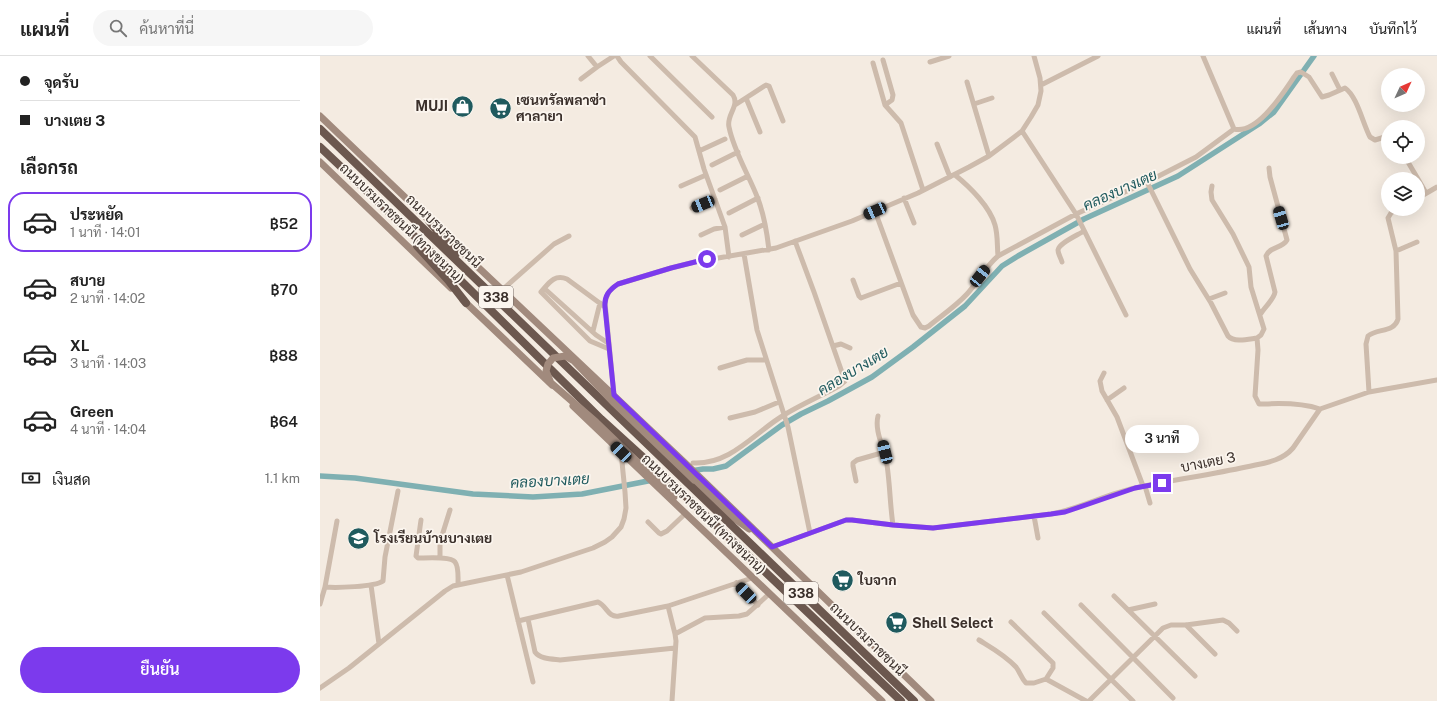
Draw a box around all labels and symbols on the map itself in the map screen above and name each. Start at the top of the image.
north arrow [1381,68,1425,112]
place label: เซนทรัลพลาซ่า ศาลายา [516,92,606,124]
shop icon: MUJI [450,93,476,119]
supermarket icon: เซนทรัลพลาซ่า ศาลายา [487,95,513,121]
place label: MUJI [415,98,448,114]
street label: ถนนบรมราชชนนี (ทางขนาน) [336,159,468,287]
water label: คลองบางเตย [1080,165,1160,213]
street label: ถนนบรมราชชนนี [403,191,485,271]
car [690,194,716,214]
car [862,201,888,221]
car [1272,205,1290,231]
route start [698,250,716,268]
car [968,263,992,289]
road number: 338 [479,286,513,308]
water label: คลองบางเตย [814,343,892,398]
callout: 3 นาที [1125,425,1199,453]
car [608,439,634,465]
car [876,439,894,465]
street label: บางเตย 3 [1179,449,1237,475]
street label: ถนนบรมราชชนนี (ทางขนาน) [639,450,770,577]
water label: คลองบางเตย [510,470,591,491]
route end [1153,474,1171,492]
school or university icon: โรงเรียนบ้านบางเตย [346,525,372,551]
place label: โรงเรียนบ้านบางเตย [373,529,492,546]
supermarket icon: ใบจาก [829,567,855,593]
place label: ใบจาก [857,571,897,588]
car [733,580,759,606]
road number: 338 [784,582,818,604]
street label: ถนนบรมราชชนนี [827,598,910,679]
supermarket icon: Shell Select [883,610,909,636]
place label: Shell Select [912,615,994,631]

